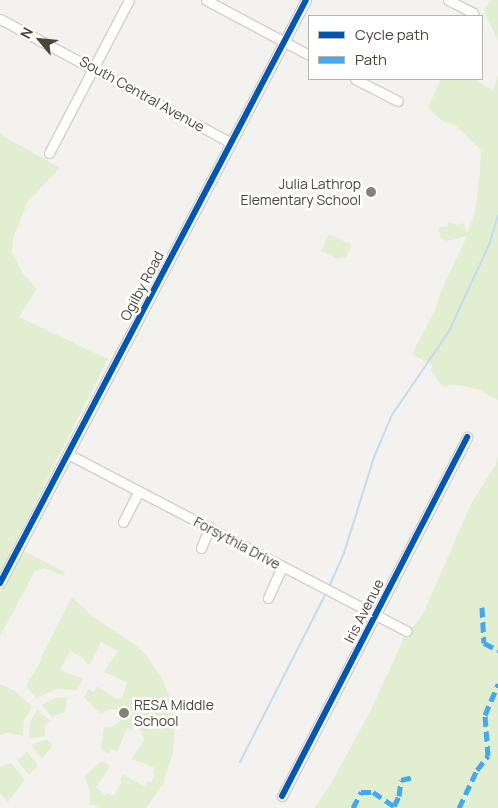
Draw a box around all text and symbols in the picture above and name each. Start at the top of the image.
north arrow [15,15,65,65]
legend [308,15,483,80]
text: N [16,24,37,42]
text: Cycle path [355,24,429,45]
text: Path [355,49,387,70]
street label: South Central Avenue [77,53,207,135]
place label: Julia Lathrop Elementary School [241,176,361,208]
marker: Julia Lathrop Elementary School [365,186,377,198]
street label: Ogilby Road [117,248,167,324]
street label: Forsythia Drive [191,513,283,573]
street label: Iris Avenue [341,576,387,646]
place label: RESA Middle School [134,697,214,730]
marker: RESA Middle School [118,707,130,719]

